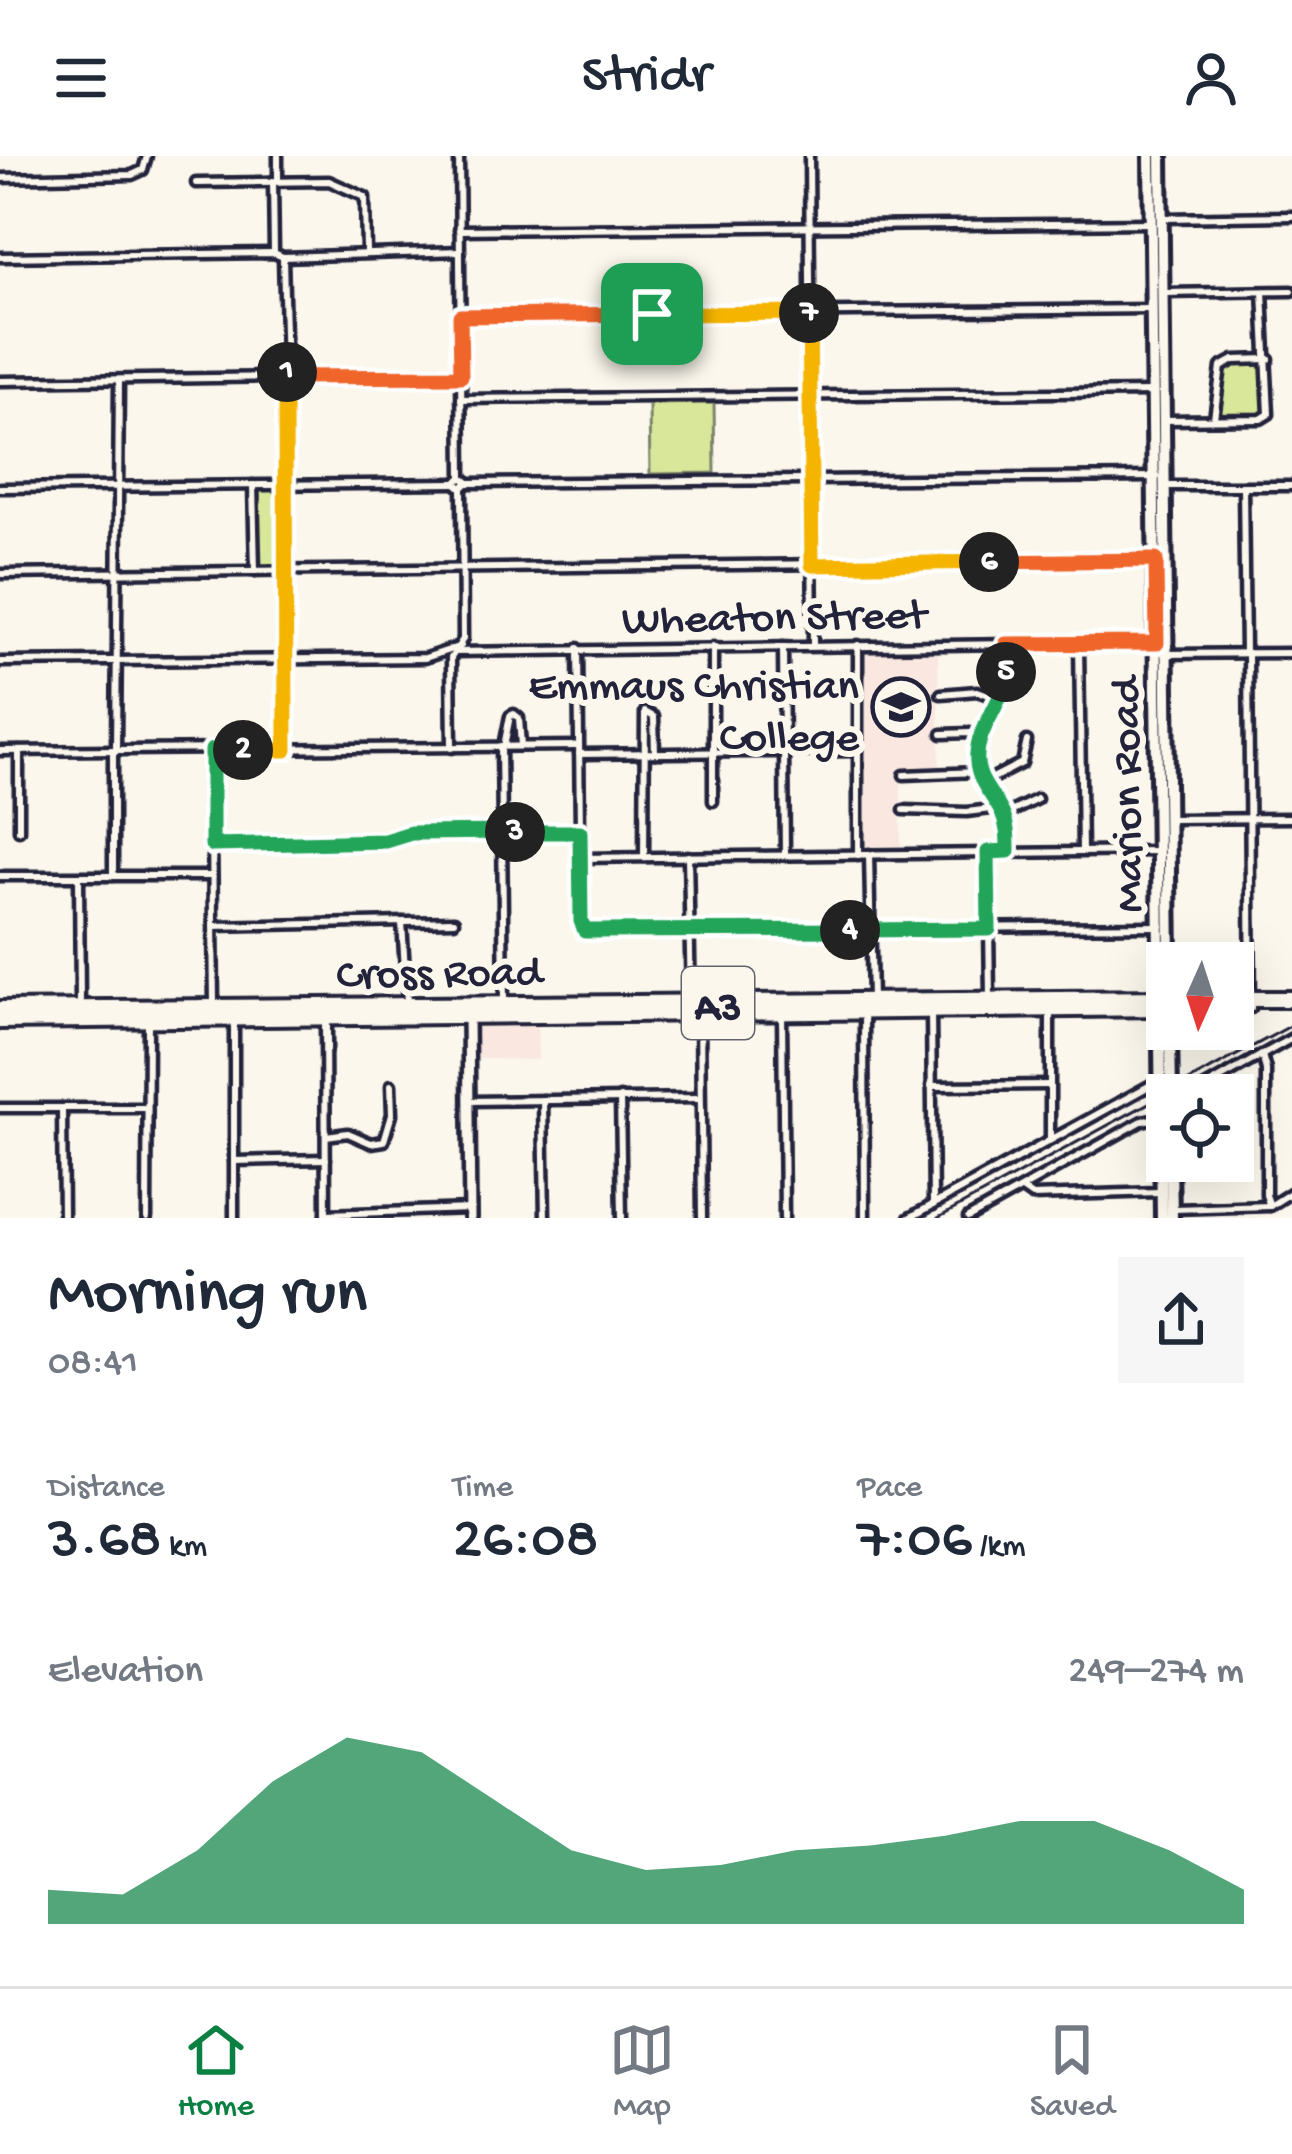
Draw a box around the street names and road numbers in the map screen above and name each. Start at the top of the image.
street label: Wheaton Street [621,591,930,650]
street label: Marion Road [1102,673,1159,913]
street label: Cross Road [336,948,546,1005]
road number: A3 [682,967,754,1039]

